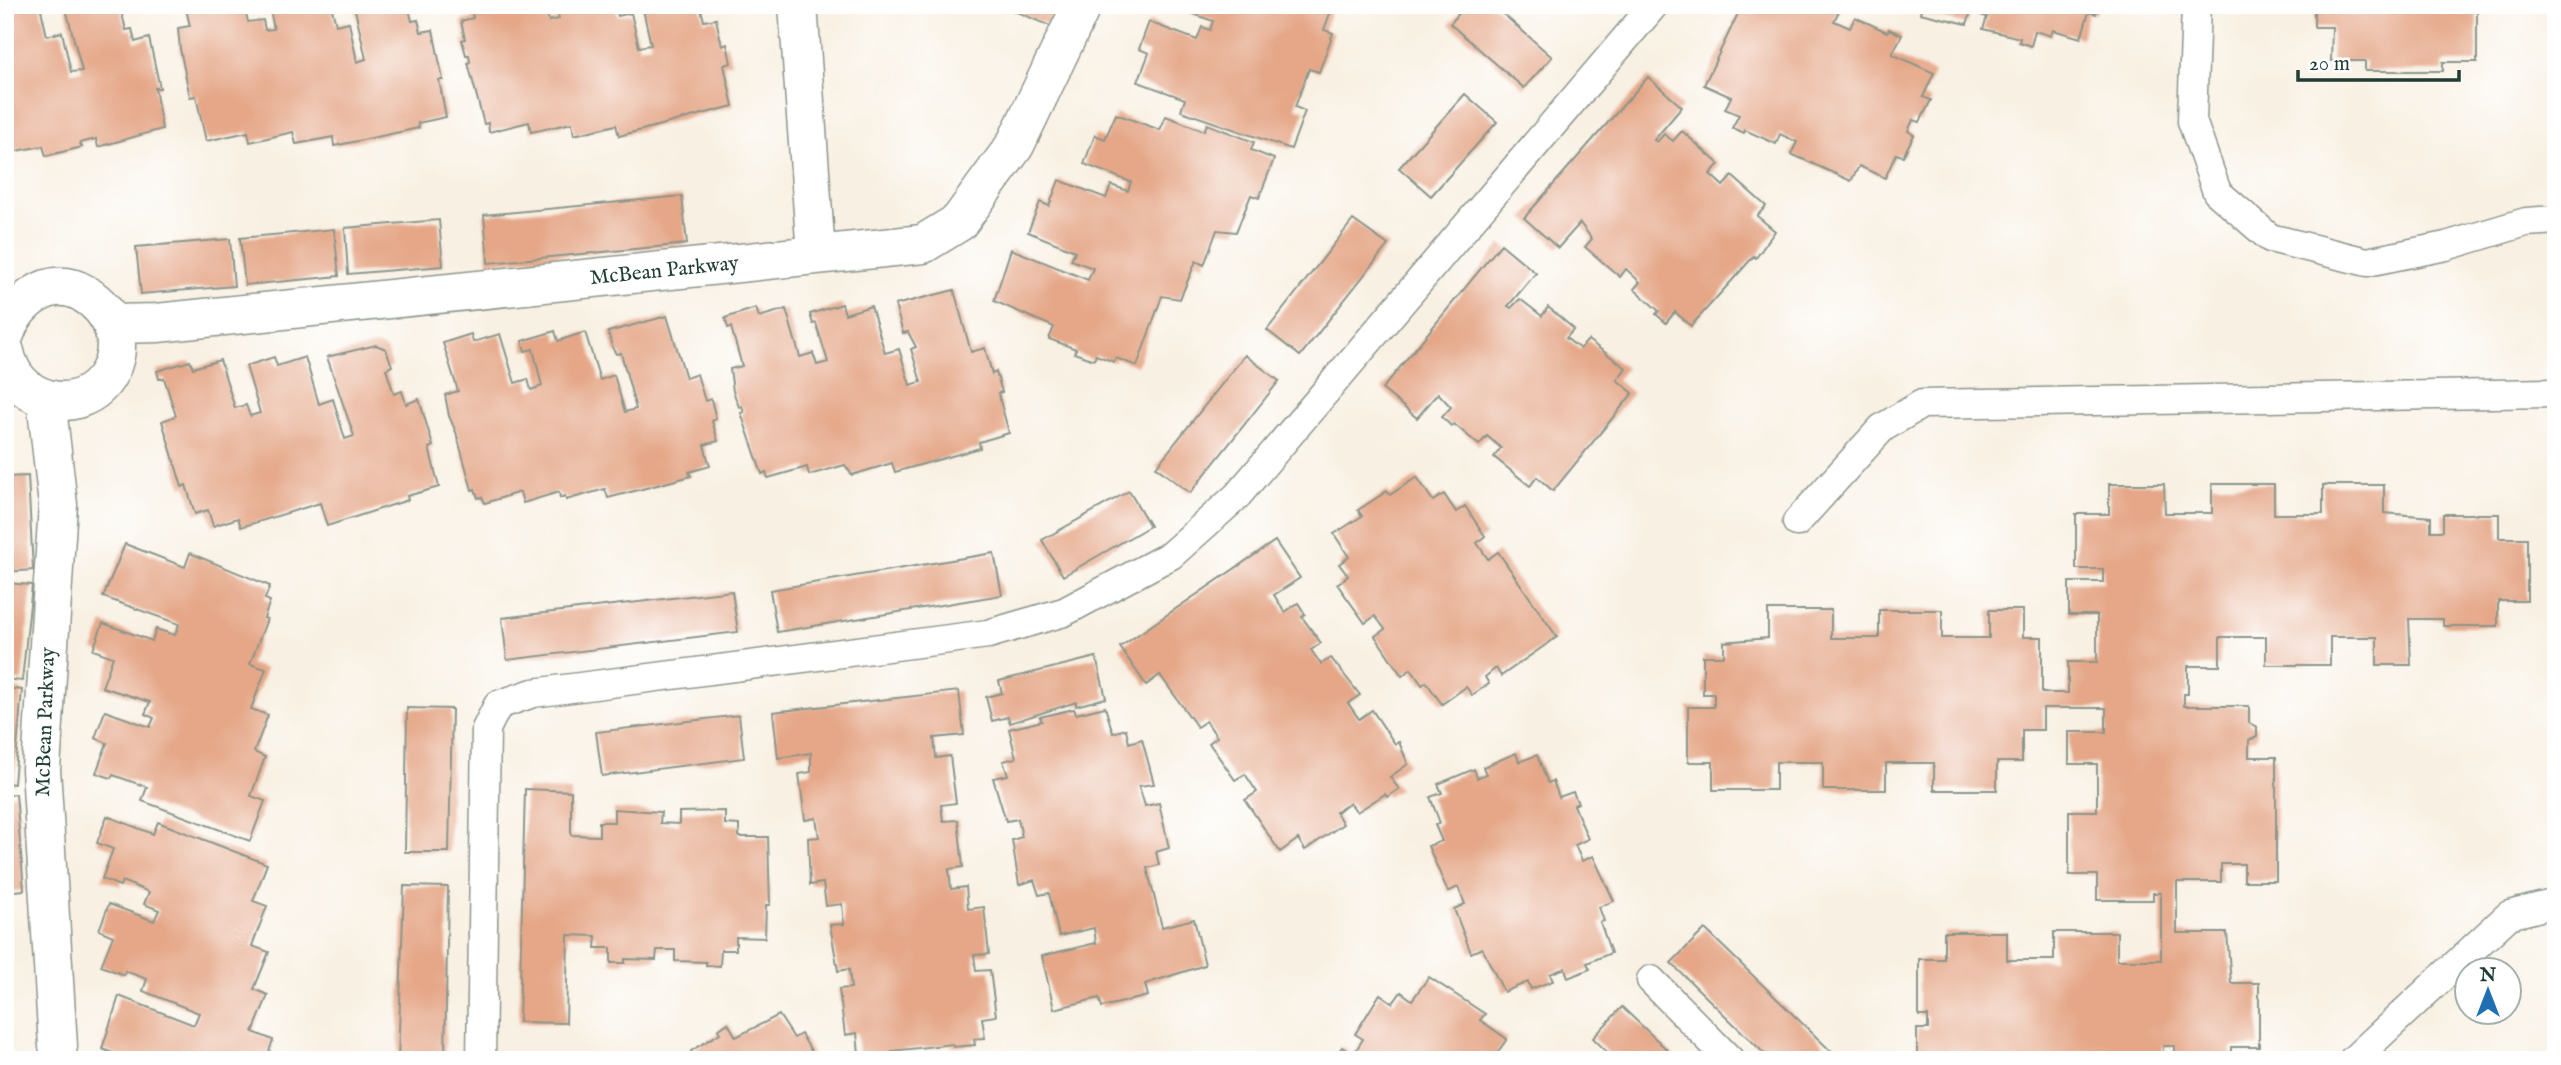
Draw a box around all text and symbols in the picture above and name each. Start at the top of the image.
scale bar [2298,38,2460,82]
text: 20 m [2309,51,2350,78]
street label: McBean Parkway [588,250,741,292]
street label: McBean Parkway [30,646,62,797]
north arrow [2452,956,2522,1026]
text: N [2479,964,2497,988]

